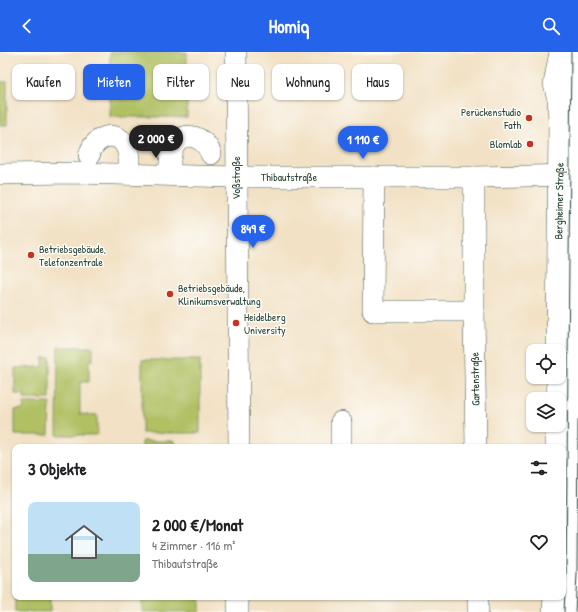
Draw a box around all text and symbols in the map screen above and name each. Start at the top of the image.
text: Homiq [269,14,309,39]
icon: back [16,15,38,37]
icon: search [540,15,562,37]
chip: Kaufen [12,64,75,100]
chip: Mieten [83,64,145,100]
chip: Filter [153,64,209,100]
chip: Neu [217,64,264,100]
chip: Wohnung [272,64,344,100]
chip: Haus [352,64,403,100]
place label: Perückenstudio Fath [461,105,522,132]
marker: Perückenstudio Fath [524,113,534,123]
pin: 2 000 € [119,125,193,159]
pin: 1 110 € [326,126,400,160]
text: 2 000 € [138,129,174,147]
text: 1 110 € [347,130,379,148]
place label: Blomlab [490,137,522,151]
marker: Blomlab [525,139,535,149]
street label: Voßstraße [229,156,243,200]
street label: Bergheimer Straße [551,162,567,239]
street label: Thibautstraße [261,170,318,184]
pin: 849 € [225,215,281,249]
text: 849 € [241,219,265,237]
place label: Betriebsgebäude, Telefonzentrale [39,242,106,269]
marker: Betriebsgebäude, Telefonzentrale [26,250,36,260]
place label: Betriebsgebäude, Klinikumsverwaltung [178,281,261,308]
marker: Betriebsgebäude, Klinikumsverwaltung [165,289,175,299]
place label: Heidelberg University [244,310,286,337]
marker: Heidelberg University [231,318,241,328]
map controls [526,344,566,432]
button: locate [526,344,566,384]
street label: Gartenstraße [468,351,482,406]
button: layers [526,392,566,432]
text: 3 Objekte [28,457,86,480]
icon: filters [528,457,550,479]
text: 2 000 €/Monat [152,513,243,536]
icon: home [60,518,108,566]
icon: heart [528,531,550,553]
text: 4 Zimmer · 116 m² [152,536,235,554]
text: Thibautstraße [152,554,218,572]

